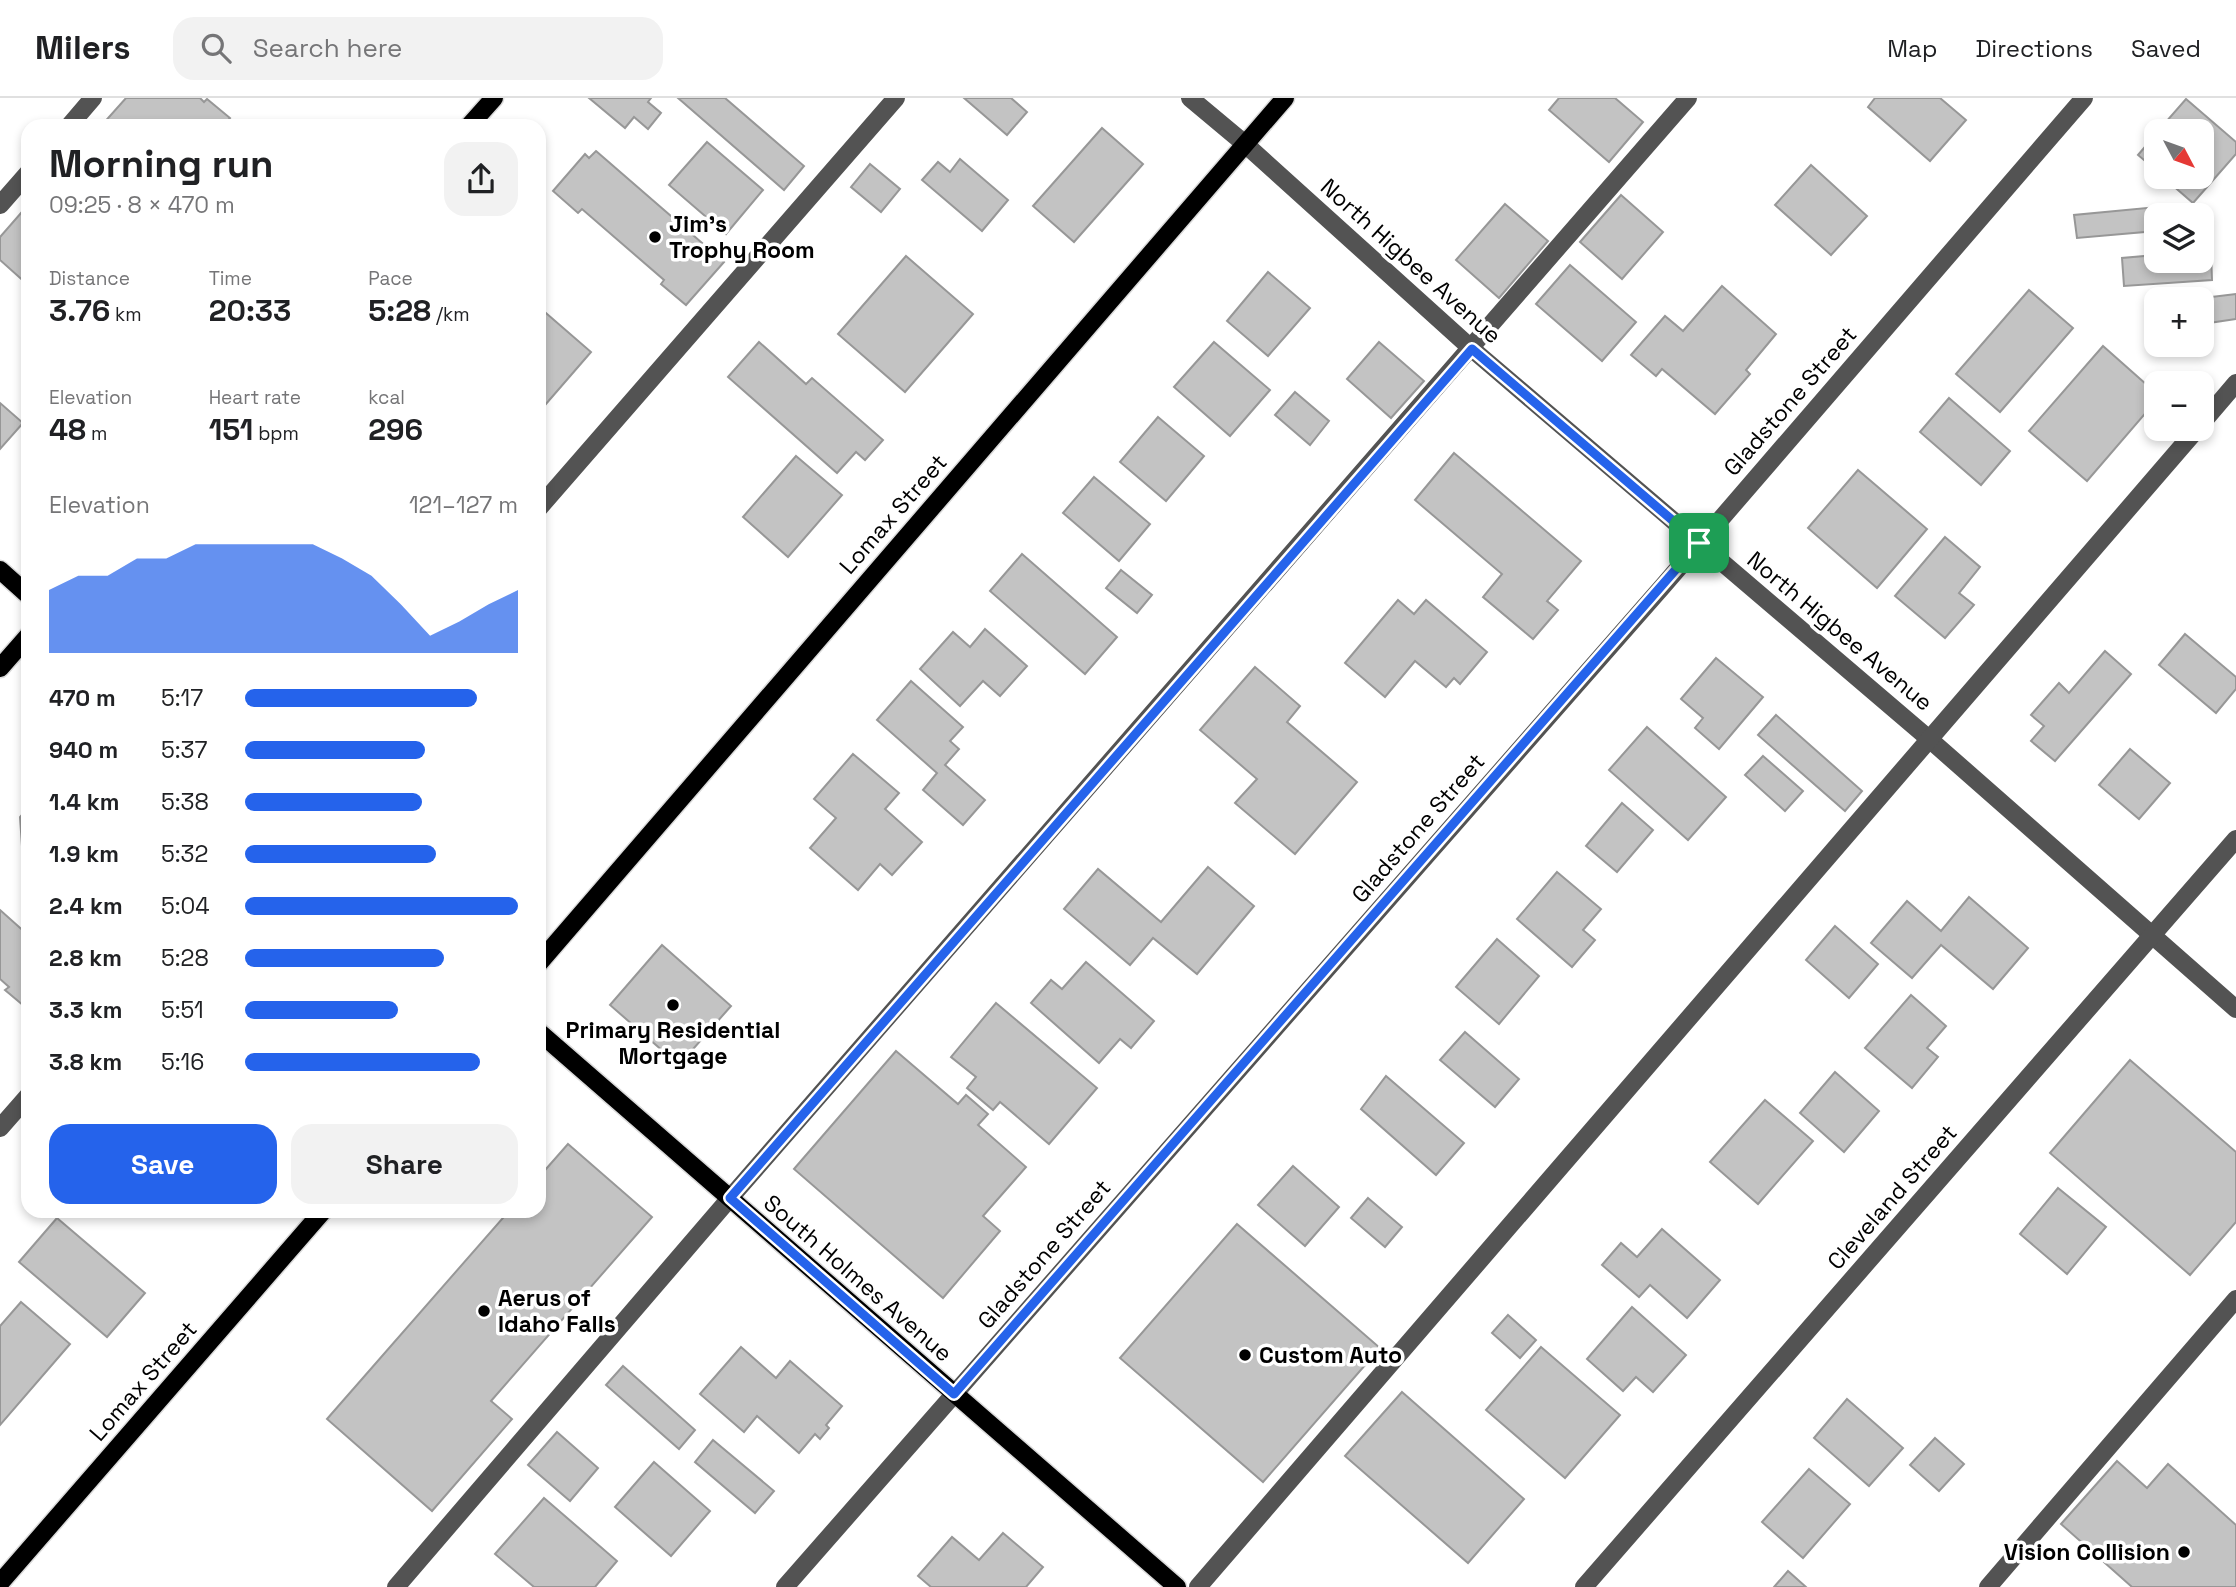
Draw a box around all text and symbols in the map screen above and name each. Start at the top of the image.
search box [173,17,663,80]
text: Milers [35,27,131,69]
icon: search [197,29,235,67]
text: Search here [253,31,403,65]
text: Map [1887,33,1937,64]
text: Directions [1975,33,2093,64]
text: Saved [2131,33,2201,64]
north arrow [2144,119,2214,189]
map controls [2144,119,2214,441]
text: Morning run [49,140,274,188]
button: share [444,142,518,216]
street label: North Higbee Avenue [1314,172,1508,350]
text: 09:25 · 8 × 470 m [49,190,235,220]
button: layers [2144,203,2214,273]
place label: Jim's Trophy Room [669,209,815,265]
marker: Jim's Trophy Room [647,229,663,245]
text: Distance [49,266,130,291]
text: Time [209,266,252,291]
text: Pace [368,266,413,291]
button: + [2144,287,2214,357]
text: 3.76 [49,291,110,330]
text: 20:33 [209,291,291,330]
text: 5:28 [368,291,431,330]
text: km [110,302,142,327]
text: /km [431,302,470,327]
street label: Gladstone Street [1717,320,1863,482]
button: − [2144,371,2214,441]
text: Elevation [49,385,132,410]
text: Heart rate [209,385,301,410]
text: kcal [368,385,405,410]
text: 48 [49,410,86,449]
text: 151 [209,410,253,449]
text: 296 [368,410,423,449]
text: m [86,421,107,446]
text: bpm [253,421,299,446]
street label: Lomax Street [833,448,953,580]
text: Elevation [49,490,150,520]
text: 121–127 m [409,490,518,520]
pin [1669,513,1729,573]
icon: arrive [1680,524,1718,562]
street label: North Higbee Avenue [1741,545,1939,717]
text: 470 m [49,683,116,713]
text: 5:17 [161,683,203,713]
text: 940 m [49,735,118,765]
text: 5:37 [161,735,207,765]
street label: Gladstone Street [1345,747,1491,909]
text: 1.4 km [49,787,119,817]
text: 5:38 [161,787,209,817]
text: 1.9 km [49,839,119,869]
text: 5:32 [161,839,208,869]
text: 2.4 km [49,891,123,921]
text: 5:04 [161,891,210,921]
text: 2.8 km [49,943,122,973]
text: 5:28 [161,943,209,973]
text: 3.3 km [49,995,122,1025]
text: 5:51 [161,995,204,1025]
marker: Primary Residential Mortgage [665,997,681,1013]
place label: Primary Residential Mortgage [566,1015,780,1071]
text: 3.8 km [49,1047,122,1077]
text: 5:16 [161,1047,204,1077]
street label: Cleveland Street [1821,1118,1963,1276]
button: Save [49,1124,277,1204]
button: Share [291,1124,518,1204]
street label: Gladstone Street [971,1173,1117,1335]
street label: South Holmes Avenue [757,1188,959,1368]
place label: Aerus of Idaho Falls [498,1283,616,1339]
marker: Aerus of Idaho Falls [476,1303,492,1319]
street label: Lomax Street [83,1315,203,1447]
place label: Custom Auto [1259,1340,1402,1370]
marker: Custom Auto [1237,1347,1253,1363]
place label: Vision Collision [2004,1537,2170,1567]
marker: Vision Collision [2176,1544,2192,1560]

